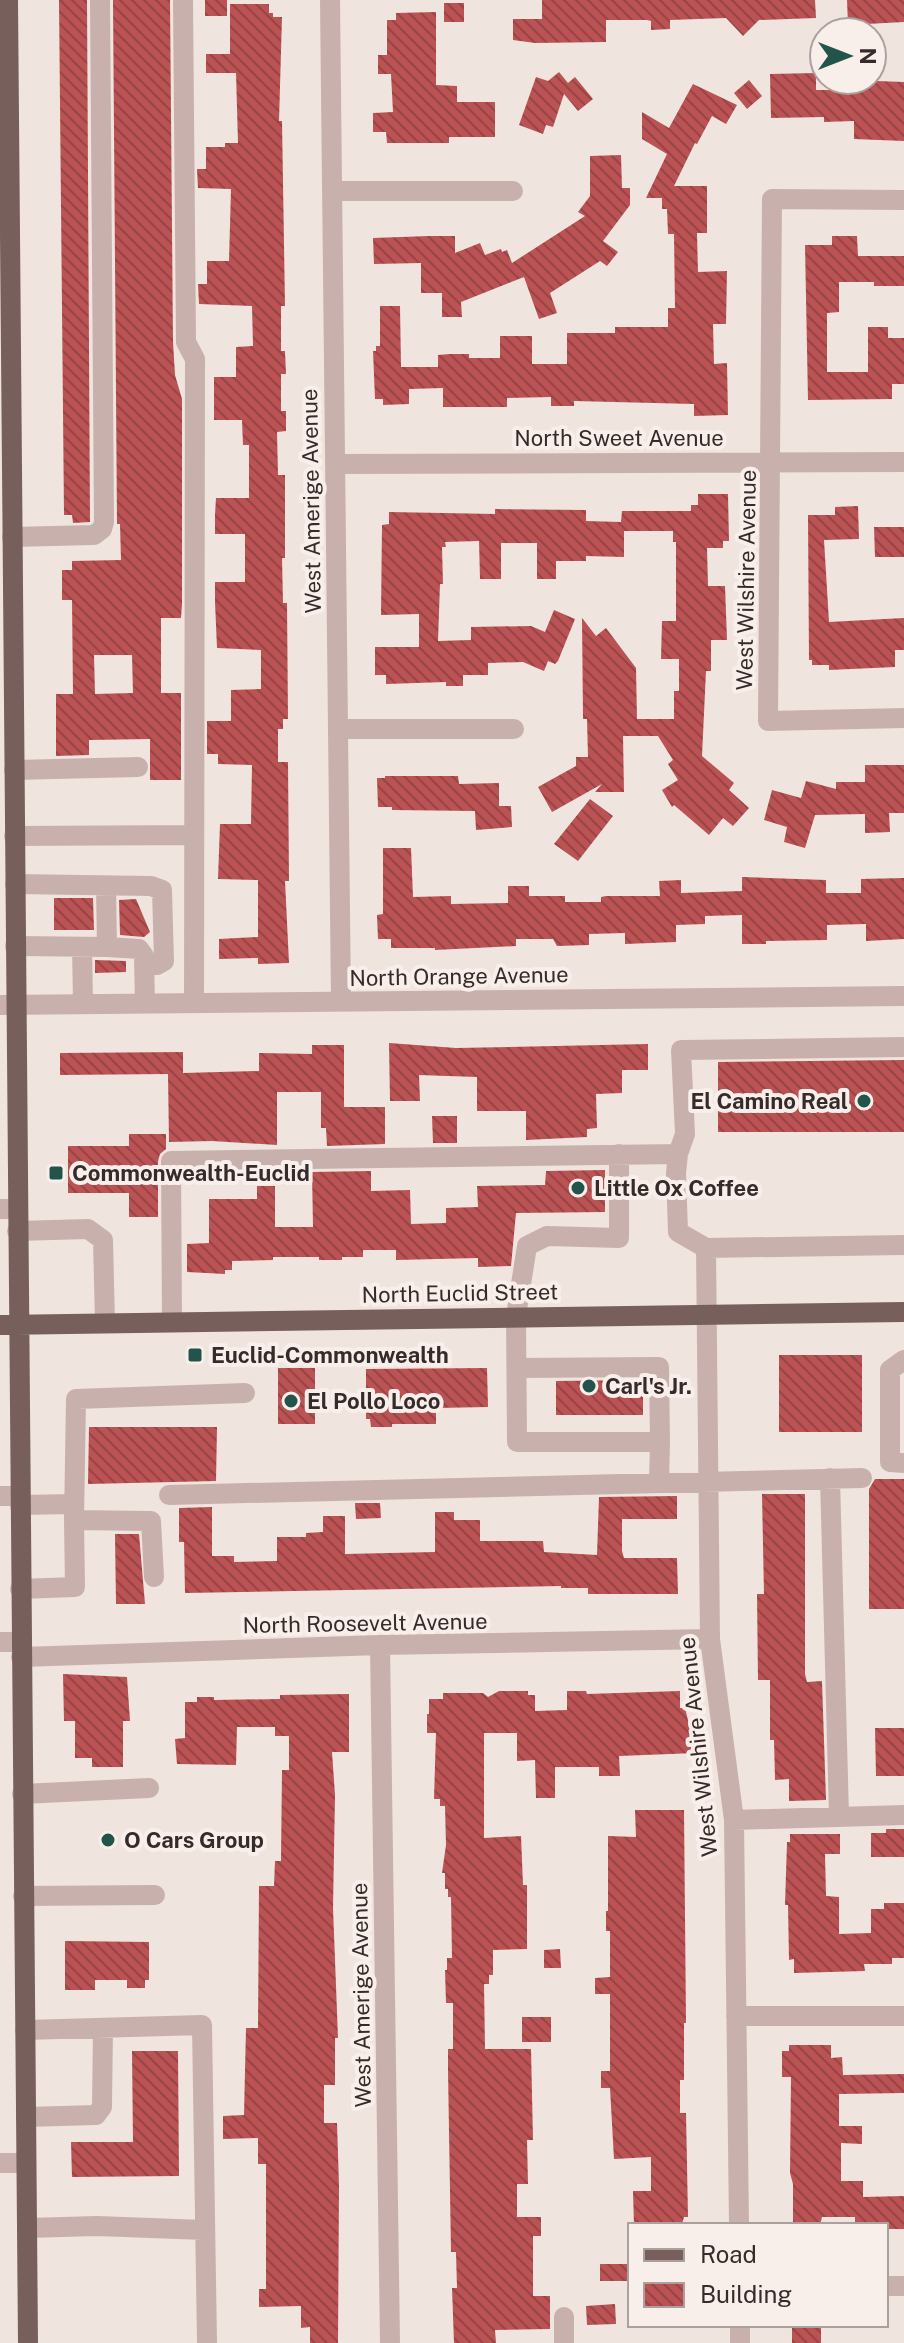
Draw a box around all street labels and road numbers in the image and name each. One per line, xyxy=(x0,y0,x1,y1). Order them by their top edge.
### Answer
street label: West Amerige Avenue xyxy=(296,388,326,614)
street label: North Sweet Avenue xyxy=(514,425,724,451)
street label: West Wilshire Avenue xyxy=(731,469,761,691)
street label: North Orange Avenue xyxy=(349,961,569,991)
street label: North Euclid Street xyxy=(362,1278,558,1308)
street label: North Roosevelt Avenue xyxy=(242,1608,488,1638)
street label: West Wilshire Avenue xyxy=(674,1636,722,1858)
street label: West Amerige Avenue xyxy=(346,1882,376,2108)

